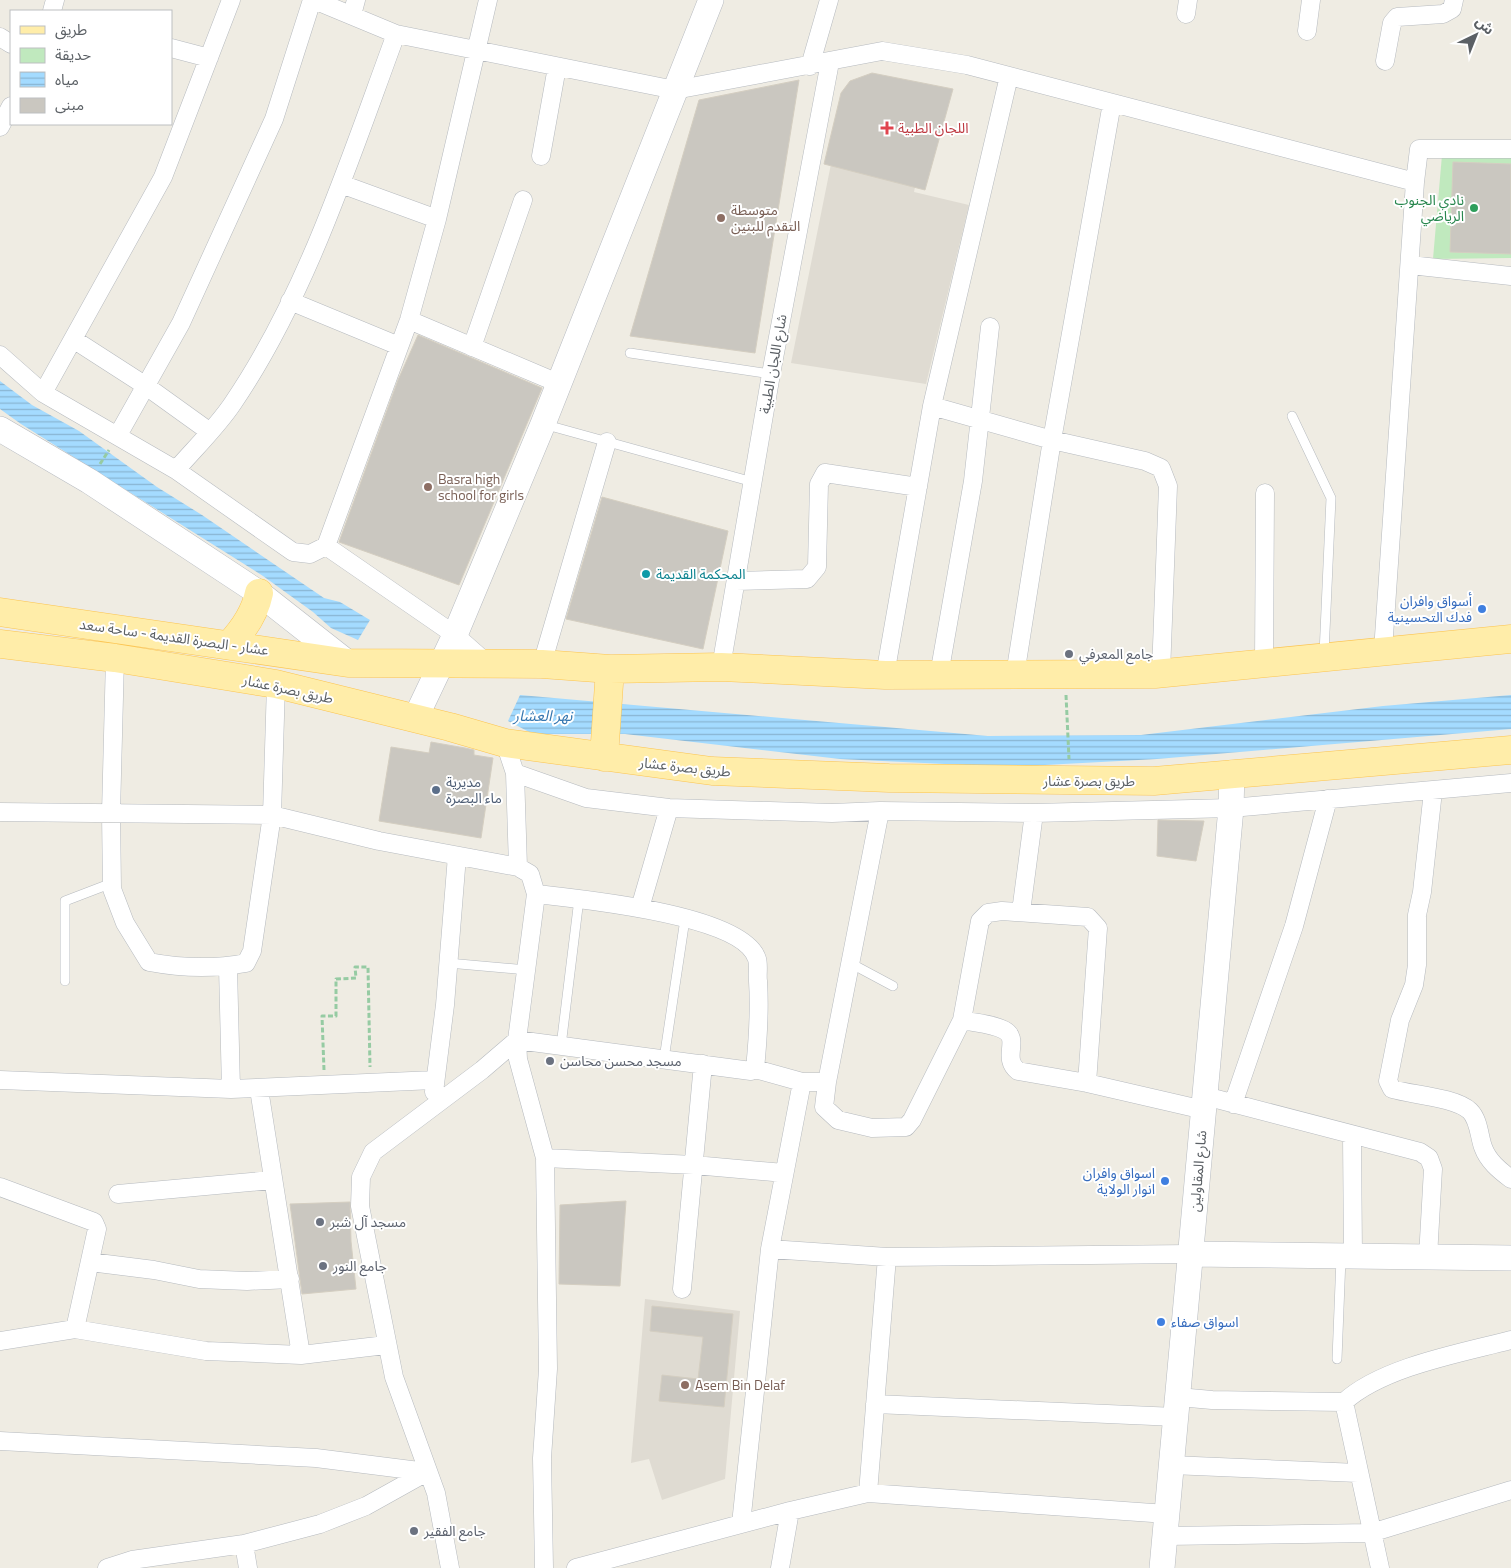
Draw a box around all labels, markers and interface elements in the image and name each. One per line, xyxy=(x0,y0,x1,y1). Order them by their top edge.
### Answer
legend xyxy=(10,10,172,125)
north arrow xyxy=(1451,10,1501,60)
text: ش xyxy=(1471,11,1499,39)
text: طريق xyxy=(55,18,87,41)
text: حديقة xyxy=(55,43,91,66)
text: مياه xyxy=(55,68,79,91)
text: مبنى xyxy=(55,93,84,116)
place label: اللجان الطبية xyxy=(898,117,969,138)
marker: اللجان الطبية xyxy=(880,121,894,135)
place label: نادي الجنوب الرياضي xyxy=(1395,189,1464,227)
place label: متوسطة التقدم للبنين xyxy=(731,199,800,237)
marker: نادي الجنوب الرياضي xyxy=(1468,202,1480,214)
marker: متوسطة التقدم للبنين xyxy=(715,212,727,224)
street label: شارع اللجان الطبية xyxy=(753,312,793,416)
place label: Basra high school for girls xyxy=(438,468,524,505)
marker: Basra high school for girls xyxy=(422,481,434,493)
place label: المحكمة القديمة xyxy=(656,563,746,584)
marker: المحكمة القديمة xyxy=(640,568,652,580)
place label: أسواق وافران فدك التحسينية xyxy=(1388,590,1472,627)
marker: أسواق وافران فدك التحسينية xyxy=(1476,603,1488,615)
street label: عشار - البصرة القديمة - ساحة سعد xyxy=(78,613,270,660)
place label: جامع المعرفي xyxy=(1079,643,1153,665)
marker: جامع المعرفي xyxy=(1063,648,1075,660)
street label: طريق بصرة عشار xyxy=(240,668,335,708)
water label: نهر العشار xyxy=(513,704,574,727)
street label: طريق بصرة عشار xyxy=(637,751,732,782)
street label: طريق بصرة عشار xyxy=(1042,770,1135,791)
place label: مديرية ماء البصرة xyxy=(446,771,502,808)
marker: مديرية ماء البصرة xyxy=(430,784,442,796)
place label: مسجد محسن محاسن xyxy=(560,1050,682,1071)
marker: مسجد محسن محاسن xyxy=(544,1055,556,1067)
street label: شارع المقاولين xyxy=(1183,1129,1213,1213)
place label: اسواق وافران انوار الولاية xyxy=(1083,1162,1155,1199)
marker: اسواق وافران انوار الولاية xyxy=(1159,1175,1171,1187)
place label: مسجد آل شبر xyxy=(329,1211,406,1232)
marker: مسجد آل شبر xyxy=(314,1216,326,1228)
place label: جامع النور xyxy=(332,1255,387,1277)
marker: جامع النور xyxy=(317,1260,329,1272)
place label: اسواق صفاء xyxy=(1171,1311,1239,1332)
marker: اسواق صفاء xyxy=(1155,1316,1167,1328)
place label: Asem Bin Delaf xyxy=(695,1374,785,1395)
marker: Asem Bin Delaf xyxy=(679,1379,691,1391)
place label: جامع الفقير xyxy=(423,1520,486,1542)
marker: جامع الفقير xyxy=(408,1525,420,1537)

